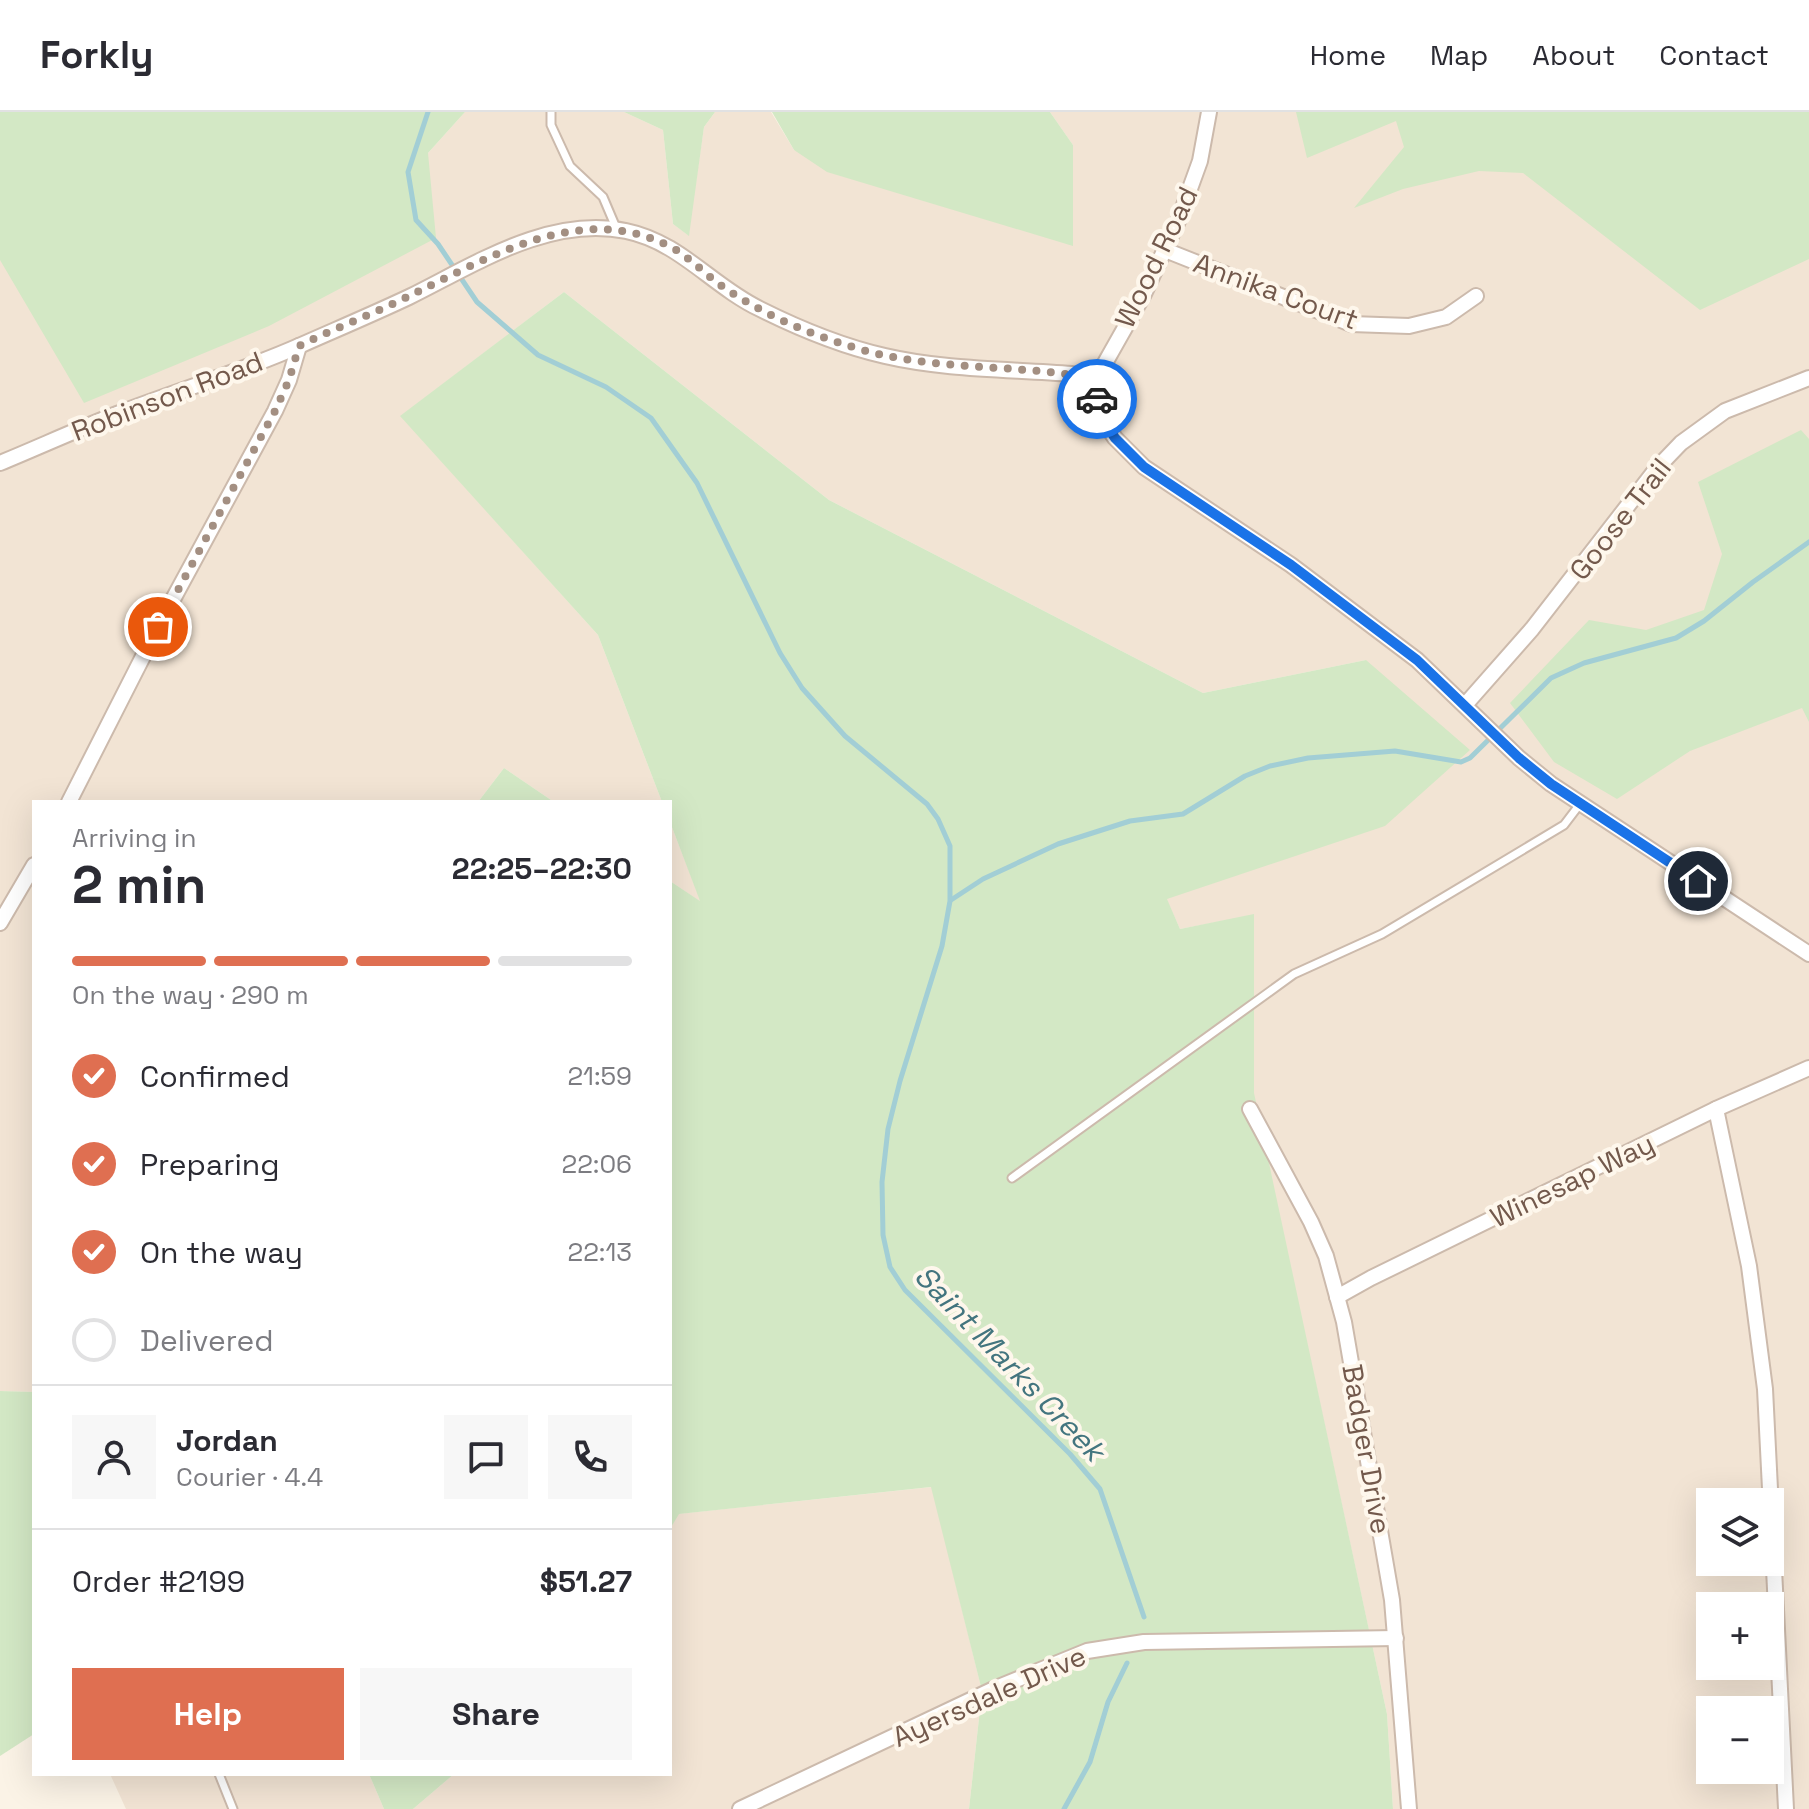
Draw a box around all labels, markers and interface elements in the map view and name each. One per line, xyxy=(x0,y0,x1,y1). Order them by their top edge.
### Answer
text: Forkly xyxy=(40,31,153,79)
text: Home xyxy=(1310,37,1386,73)
text: Map xyxy=(1430,37,1488,73)
text: About xyxy=(1532,37,1615,73)
text: Contact xyxy=(1659,37,1769,73)
street label: Wood Road xyxy=(1106,180,1206,334)
street label: Annika Court xyxy=(1189,245,1363,337)
street label: Robinson Road xyxy=(66,343,268,449)
courier xyxy=(1057,359,1137,439)
icon: car xyxy=(1075,377,1119,421)
street label: Goose Trail xyxy=(1561,451,1679,587)
pin xyxy=(124,593,192,661)
icon: bag xyxy=(136,605,180,649)
text: Arriving in xyxy=(72,821,196,855)
pin xyxy=(1664,847,1732,915)
text: 22:25–22:30 xyxy=(452,849,632,888)
text: 2 min xyxy=(72,852,206,918)
icon: home xyxy=(1676,859,1720,903)
text: On the way · 290 m xyxy=(72,978,309,1012)
icon: check xyxy=(72,1054,116,1098)
text: Confirmed xyxy=(140,1057,290,1096)
text: 21:59 xyxy=(567,1059,632,1093)
street label: Winesap Way xyxy=(1484,1125,1660,1235)
icon: check xyxy=(72,1142,116,1186)
text: Preparing xyxy=(140,1145,279,1184)
text: 22:06 xyxy=(561,1147,632,1181)
icon: check xyxy=(72,1230,116,1274)
text: On the way xyxy=(140,1233,303,1272)
text: 22:13 xyxy=(567,1235,632,1269)
water label: Saint Marks Creek xyxy=(906,1257,1116,1471)
text: Delivered xyxy=(140,1321,274,1360)
street label: Badger Drive xyxy=(1334,1361,1400,1537)
button: person xyxy=(72,1415,156,1499)
button: chat xyxy=(444,1415,528,1499)
button: phone xyxy=(548,1415,632,1499)
text: Jordan xyxy=(176,1421,278,1460)
text: Courier · 4.4 xyxy=(176,1460,323,1494)
map controls xyxy=(1696,1488,1784,1784)
button: layers xyxy=(1696,1488,1784,1576)
text: Order #2199 xyxy=(72,1562,245,1601)
text: $51.27 xyxy=(540,1562,632,1601)
button: + xyxy=(1696,1592,1784,1680)
street label: Ayersdale Drive xyxy=(887,1637,1091,1755)
button: Help xyxy=(72,1668,344,1760)
button: Share xyxy=(360,1668,632,1760)
button: − xyxy=(1696,1696,1784,1784)

